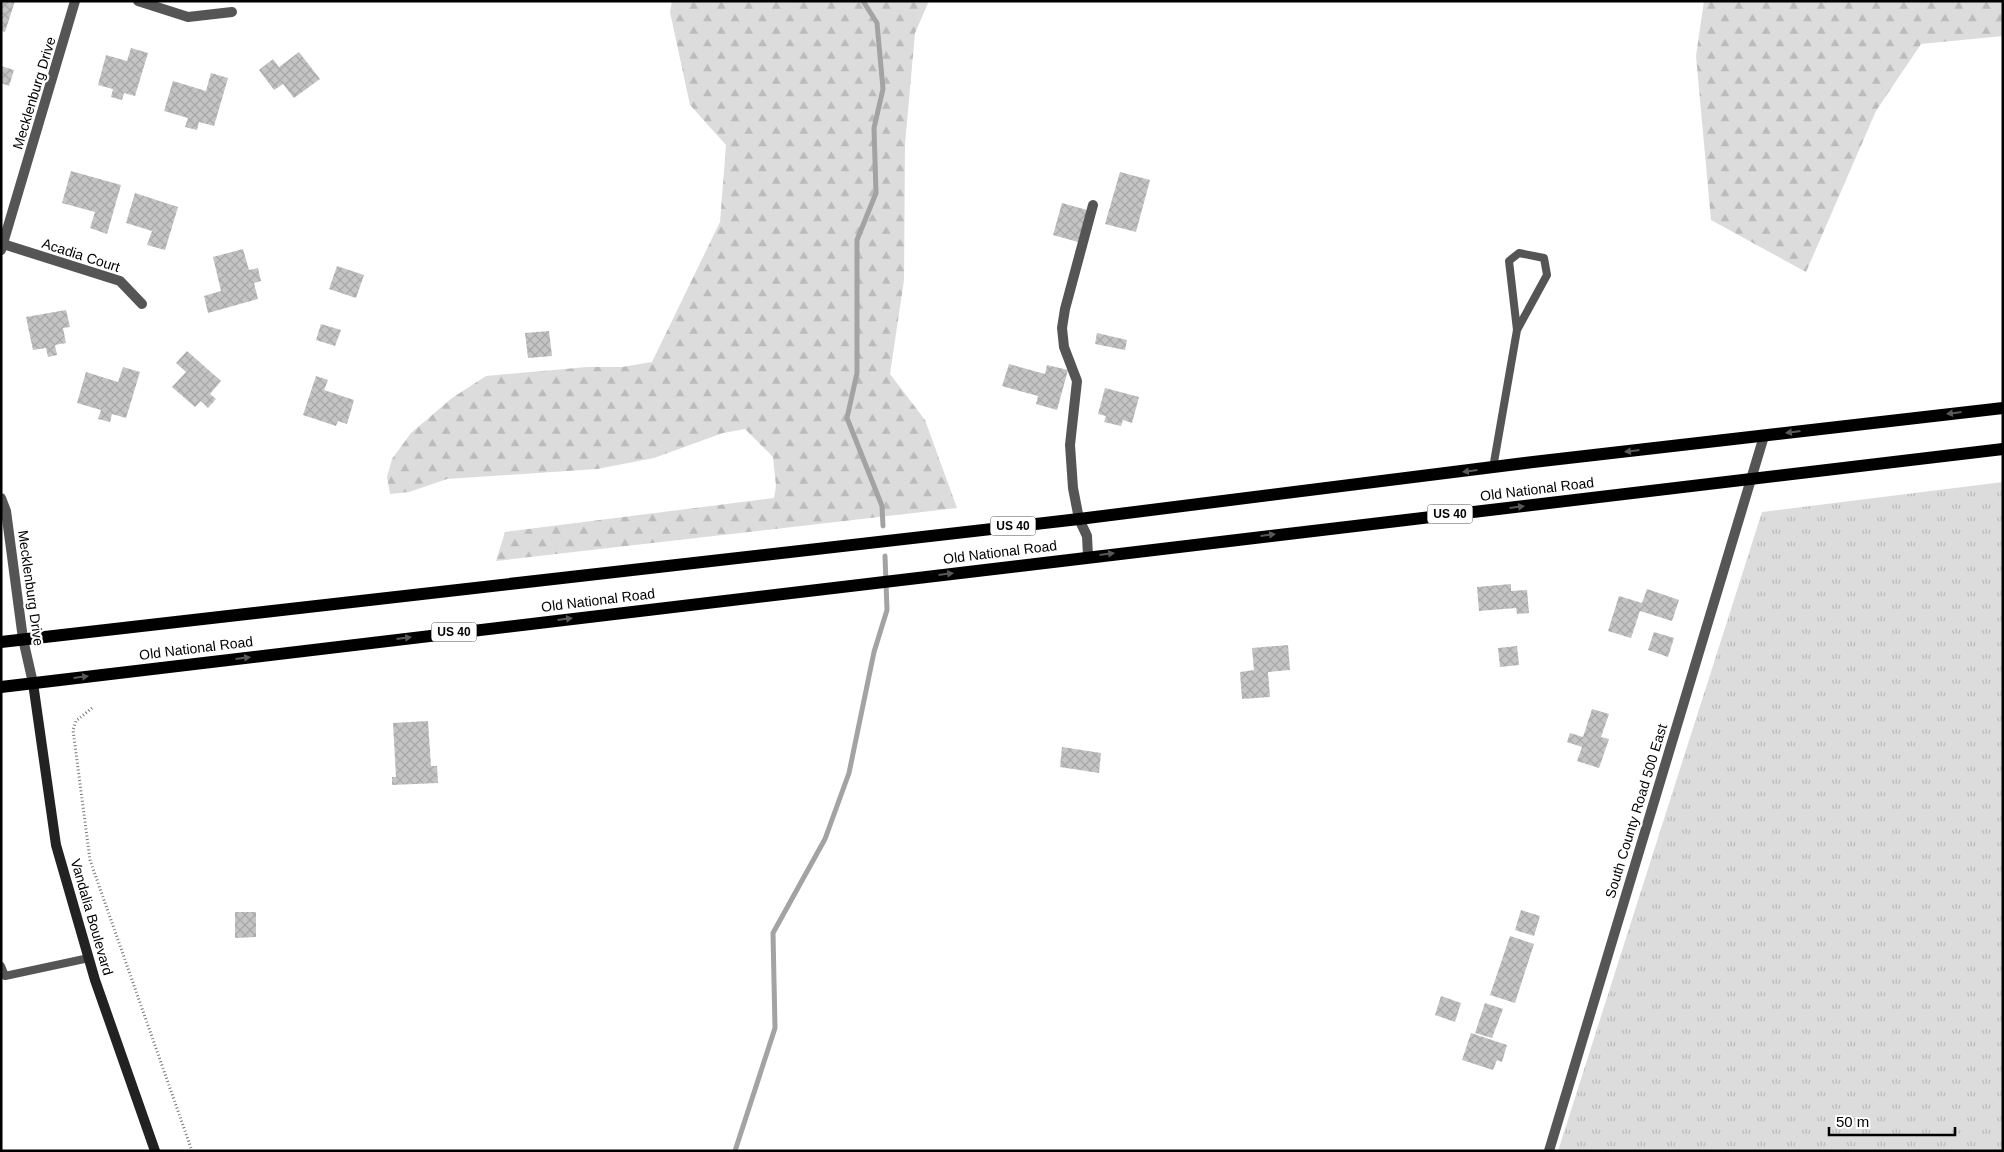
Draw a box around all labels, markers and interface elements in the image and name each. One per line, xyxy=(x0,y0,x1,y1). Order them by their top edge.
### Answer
street label: Mecklenburg Drive xyxy=(9,35,59,151)
street label: Acadia Court xyxy=(40,235,122,275)
one-way arrow xyxy=(1946,409,1962,417)
one-way arrow xyxy=(1785,428,1801,436)
one-way arrow xyxy=(1623,447,1639,455)
one-way arrow xyxy=(1462,467,1478,475)
street label: Old National Road xyxy=(1479,474,1595,504)
one-way arrow xyxy=(1509,503,1525,511)
road number: US 40 xyxy=(1428,504,1472,524)
road number: US 40 xyxy=(990,516,1036,536)
street label: Mecklenburg Drive xyxy=(15,529,47,647)
one-way arrow xyxy=(1261,531,1277,539)
street label: Old National Road xyxy=(942,537,1058,567)
one-way arrow xyxy=(1099,550,1115,558)
one-way arrow xyxy=(938,569,954,577)
street label: Old National Road xyxy=(540,585,656,615)
one-way arrow xyxy=(558,615,574,623)
road number: US 40 xyxy=(432,622,476,642)
street label: Old National Road xyxy=(138,633,254,663)
one-way arrow xyxy=(396,634,412,642)
one-way arrow xyxy=(235,654,251,662)
one-way arrow xyxy=(74,673,90,681)
street label: South County Road 500 East xyxy=(1602,722,1670,900)
street label: Vandalia Boulevard xyxy=(68,857,116,977)
scale bar xyxy=(1829,1104,1955,1136)
text: 50 m xyxy=(1836,1113,1869,1130)

